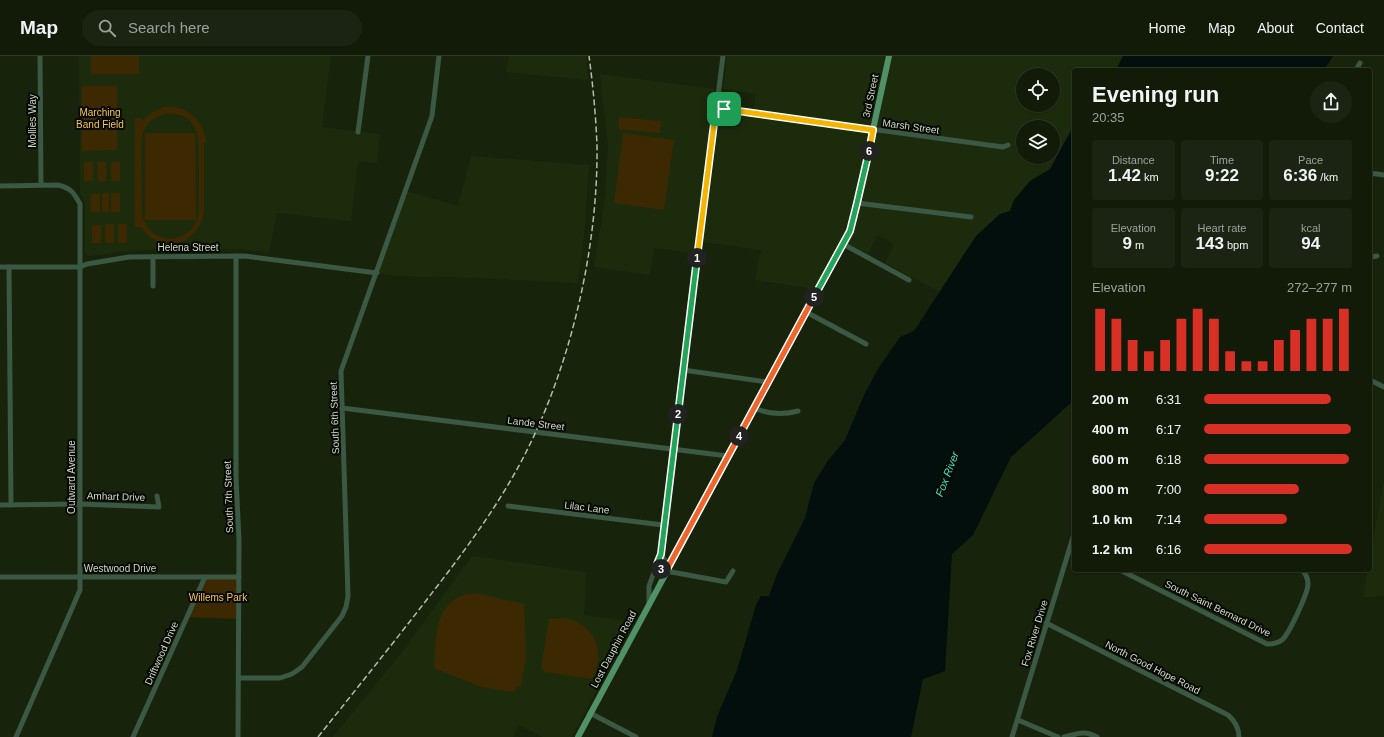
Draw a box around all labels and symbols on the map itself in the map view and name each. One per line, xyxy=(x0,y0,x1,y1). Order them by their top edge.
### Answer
street label: 3rd Street xyxy=(861,73,880,119)
pin xyxy=(707,92,741,126)
street label: Mollies Way xyxy=(27,94,38,148)
park label: Marching Band Field xyxy=(76,107,124,130)
street label: Marsh Street xyxy=(882,117,940,136)
pin: 6 xyxy=(859,141,879,161)
street label: Helena Street xyxy=(157,242,219,253)
pin: 1 xyxy=(687,248,707,268)
pin: 5 xyxy=(804,287,824,307)
street label: South 6th Street xyxy=(328,381,341,454)
pin: 2 xyxy=(668,404,688,424)
street label: Lande Street xyxy=(507,415,565,432)
pin: 4 xyxy=(729,426,749,446)
street label: Outward Avenue xyxy=(66,440,77,514)
water label: Fox River xyxy=(933,449,962,498)
street label: South 7th Street xyxy=(222,460,235,533)
street label: Amhart Drive xyxy=(87,490,146,503)
street label: Lilac Lane xyxy=(564,499,611,516)
pin: 3 xyxy=(651,559,671,579)
street label: Westwood Drive xyxy=(84,563,157,574)
street label: South Saint Bernard Drive xyxy=(1163,578,1273,639)
park label: Willems Park xyxy=(189,592,248,603)
street label: Fox River Drive xyxy=(1019,598,1050,668)
street label: Lost Dauphin Road xyxy=(588,609,638,690)
street label: Driftwood Drive xyxy=(143,619,181,687)
street label: North Good Hope Road xyxy=(1103,639,1202,696)

